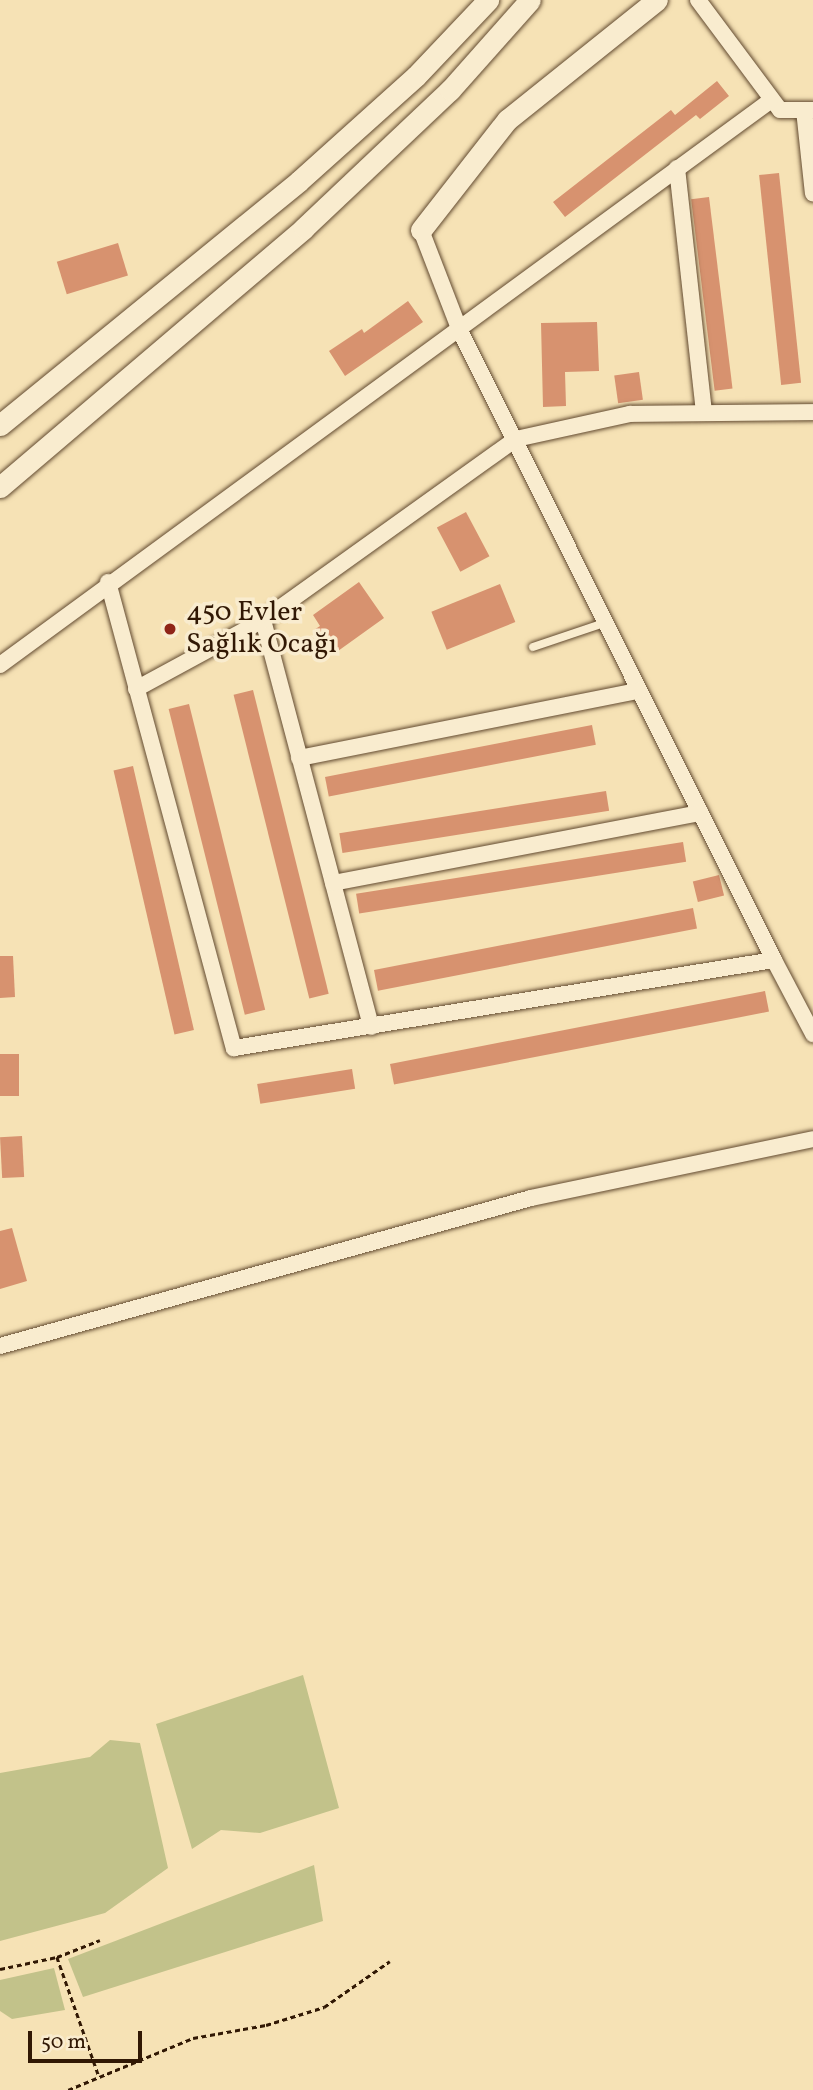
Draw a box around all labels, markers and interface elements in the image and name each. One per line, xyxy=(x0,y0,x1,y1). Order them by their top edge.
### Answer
place label: 450 Evler Sağlık Ocağı xyxy=(186,596,337,662)
marker: 450 Evler Sağlık Ocağı xyxy=(160,619,180,639)
scale bar xyxy=(32,2016,145,2060)
text: 50 m xyxy=(41,2028,86,2057)

